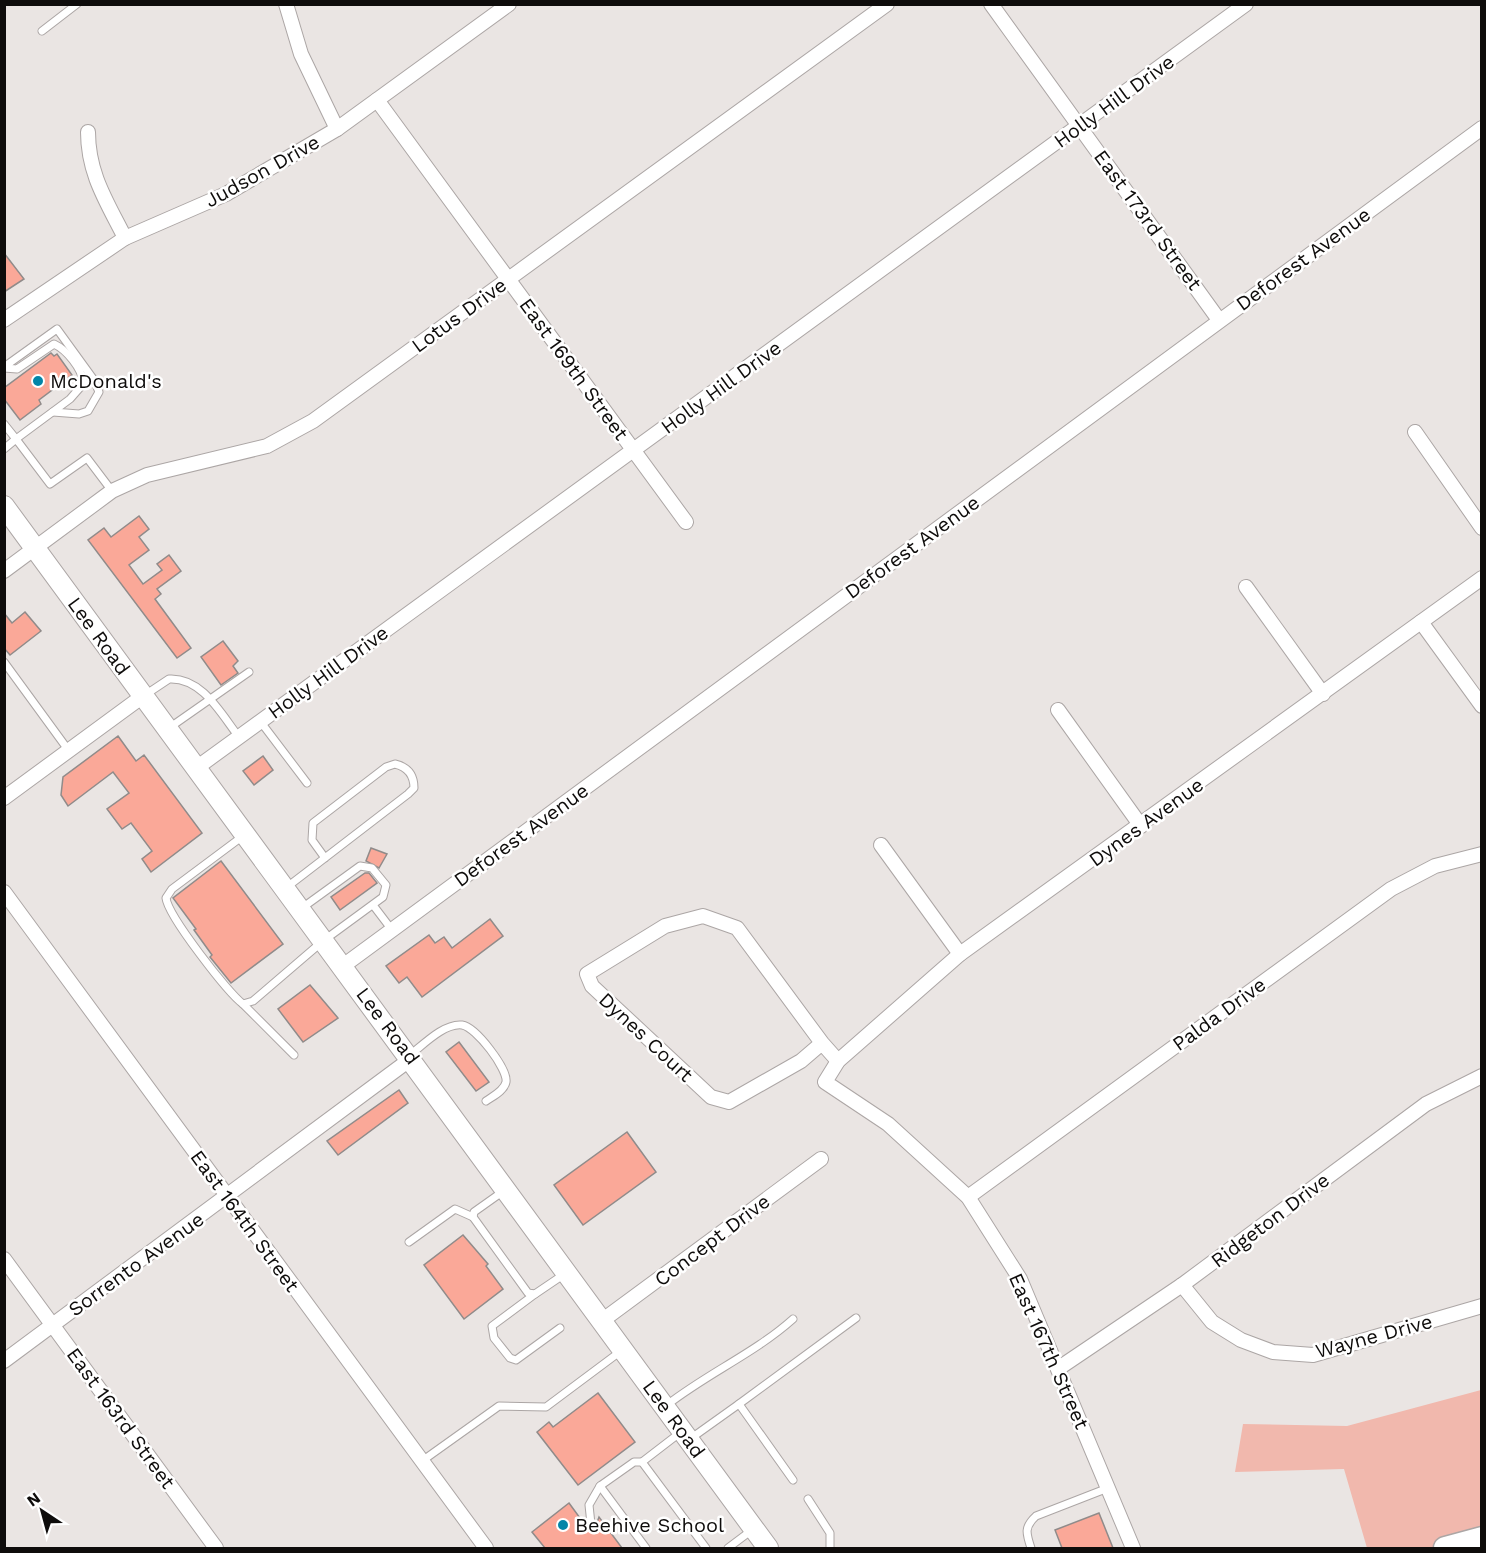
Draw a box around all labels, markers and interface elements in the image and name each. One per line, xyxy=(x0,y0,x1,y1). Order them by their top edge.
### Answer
street label: Holly Hill Drive xyxy=(1049,49,1179,153)
street label: Judson Drive xyxy=(200,130,324,212)
street label: East 173rd Street xyxy=(1089,145,1207,295)
street label: Deforest Avenue xyxy=(1231,202,1375,316)
street label: Lotus Drive xyxy=(407,273,511,357)
street label: East 169th Street xyxy=(514,293,634,445)
street label: Holly Hill Drive xyxy=(656,335,786,439)
place label: McDonald's xyxy=(50,369,162,393)
marker: McDonald's xyxy=(31,374,45,388)
street label: Deforest Avenue xyxy=(840,490,984,604)
street label: Lee Road xyxy=(63,592,135,680)
street label: Holly Hill Drive xyxy=(263,620,393,724)
street label: Dynes Avenue xyxy=(1084,772,1208,872)
street label: Deforest Avenue xyxy=(449,778,593,892)
street label: Palda Drive xyxy=(1168,972,1270,1056)
street label: Lee Road xyxy=(351,983,425,1069)
street label: Dynes Court xyxy=(594,987,698,1087)
street label: East 164th Street xyxy=(186,1145,305,1297)
street label: Ridgeton Drive xyxy=(1206,1168,1334,1272)
street label: Concept Drive xyxy=(650,1189,774,1291)
street label: Sorrento Avenue xyxy=(64,1207,208,1321)
street label: East 167th Street xyxy=(1004,1269,1094,1433)
street label: Wayne Drive xyxy=(1313,1309,1435,1363)
street label: East 163rd Street xyxy=(62,1343,181,1494)
street label: Lee Road xyxy=(638,1375,710,1463)
north arrow xyxy=(12,1481,72,1541)
text: N xyxy=(23,1488,44,1510)
place label: Beehive School xyxy=(575,1513,724,1537)
marker: Beehive School xyxy=(556,1518,570,1532)

